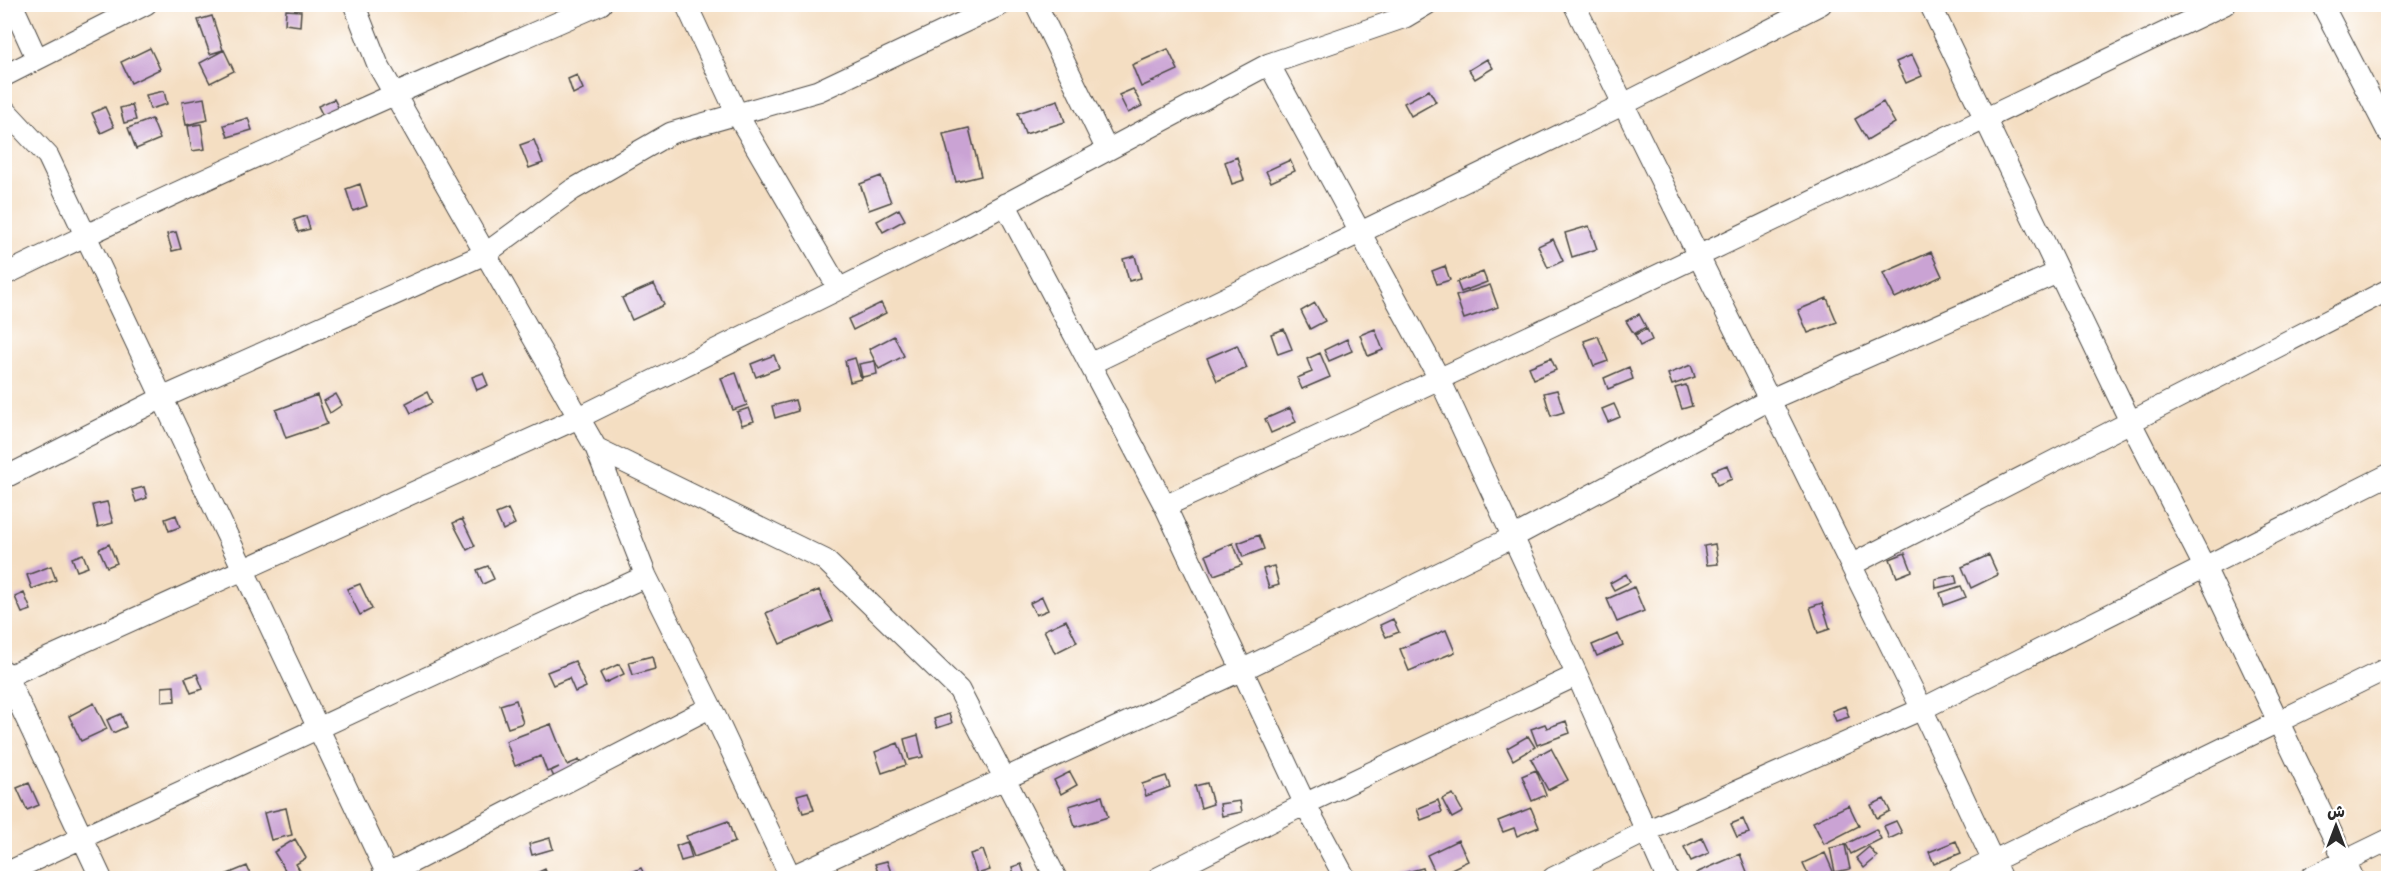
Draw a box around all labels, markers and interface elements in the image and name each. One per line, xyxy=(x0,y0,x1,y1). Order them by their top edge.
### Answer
north arrow xyxy=(2306,796,2366,856)
text: ش xyxy=(2327,801,2345,823)

